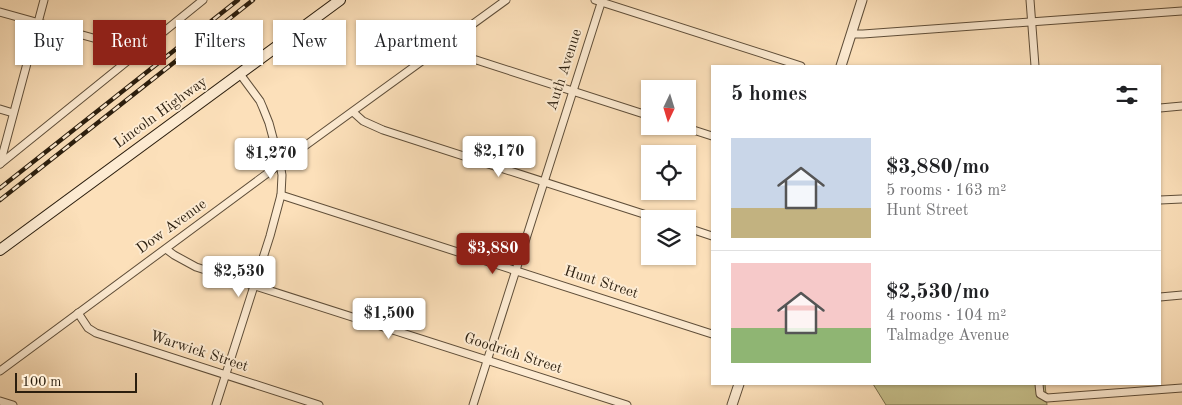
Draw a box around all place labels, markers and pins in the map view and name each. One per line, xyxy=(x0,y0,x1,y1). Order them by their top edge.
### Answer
pin: $2,170 xyxy=(458,136,540,178)
pin: $1,270 xyxy=(230,138,312,180)
pin: $3,880 xyxy=(452,232,534,275)
pin: $2,530 xyxy=(198,256,280,298)
pin: $1,500 xyxy=(348,298,430,340)

